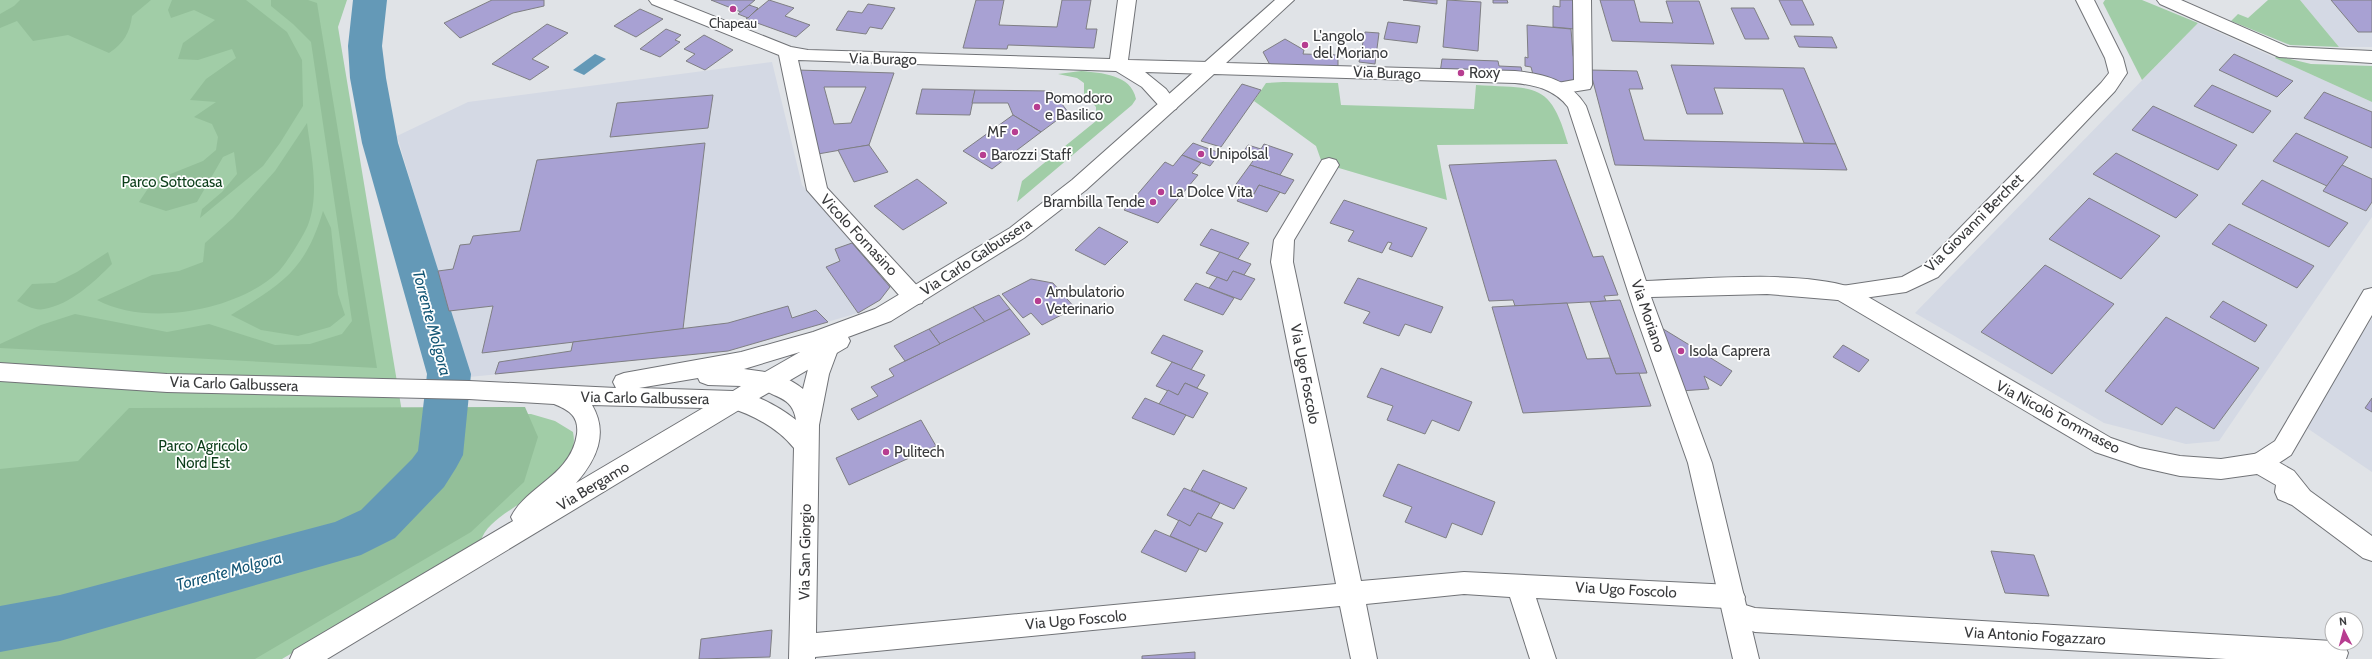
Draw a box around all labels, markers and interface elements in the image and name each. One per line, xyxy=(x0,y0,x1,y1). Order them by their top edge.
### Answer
marker: Chapeau xyxy=(728,4,738,14)
place label: Chapeau xyxy=(709,15,757,31)
place label: L'angolo del Moriano xyxy=(1313,27,1388,62)
marker: L'angolo del Moriano xyxy=(1300,40,1310,50)
street label: Via Burago xyxy=(849,49,917,69)
street label: Via Burago xyxy=(1353,63,1421,83)
place label: Roxy xyxy=(1469,64,1501,82)
marker: Roxy xyxy=(1456,68,1466,78)
place label: Pomodoro e Basilico xyxy=(1045,89,1112,124)
marker: Pomodoro e Basilico xyxy=(1032,102,1042,112)
place label: MF xyxy=(987,123,1007,141)
marker: MF xyxy=(1010,127,1020,137)
place label: Unipolsal xyxy=(1209,145,1269,163)
place label: Barozzi Staff xyxy=(991,146,1071,164)
marker: Unipolsal xyxy=(1196,149,1206,159)
marker: Barozzi Staff xyxy=(978,150,988,160)
street label: Via Giovanni Berchet xyxy=(1921,170,2027,276)
park label: Parco Sottocasa xyxy=(121,173,223,191)
place label: La Dolce Vita xyxy=(1169,183,1253,201)
marker: La Dolce Vita xyxy=(1156,187,1166,197)
street label: Vicolo Fornasino xyxy=(817,191,901,279)
place label: Brambilla Tende xyxy=(1043,193,1145,211)
marker: Brambilla Tende xyxy=(1148,197,1158,207)
street label: Via Carlo Galbussera xyxy=(917,214,1036,300)
water label: Torrente Molgora xyxy=(409,268,455,378)
street label: Via Moriano xyxy=(1627,277,1669,355)
place label: Ambulatorio Veterinario xyxy=(1046,283,1125,318)
marker: Ambulatorio Veterinario xyxy=(1033,296,1043,306)
street label: Via Ugo Foscolo xyxy=(1286,322,1324,426)
place label: Isola Caprera xyxy=(1689,342,1771,360)
marker: Isola Caprera xyxy=(1676,346,1686,356)
street label: Via Carlo Galbussera xyxy=(169,373,299,395)
street label: Via Nicolò Tommaseo xyxy=(1993,377,2123,457)
street label: Via Carlo Galbussera xyxy=(580,388,710,408)
park label: Parco Agricolo Nord Est xyxy=(158,437,248,472)
place label: Pulitech xyxy=(894,443,945,461)
marker: Pulitech xyxy=(881,447,891,457)
street label: Via Bergamo xyxy=(554,457,632,515)
street label: Via San Giorgio xyxy=(795,504,815,600)
water label: Torrente Molgora xyxy=(174,548,284,594)
street label: Via Ugo Foscolo xyxy=(1575,578,1677,602)
street label: Via Ugo Foscolo xyxy=(1025,607,1127,633)
north arrow xyxy=(2324,611,2364,651)
text: N xyxy=(2338,614,2348,628)
street label: Via Antonio Fogazzaro xyxy=(1964,623,2106,649)

